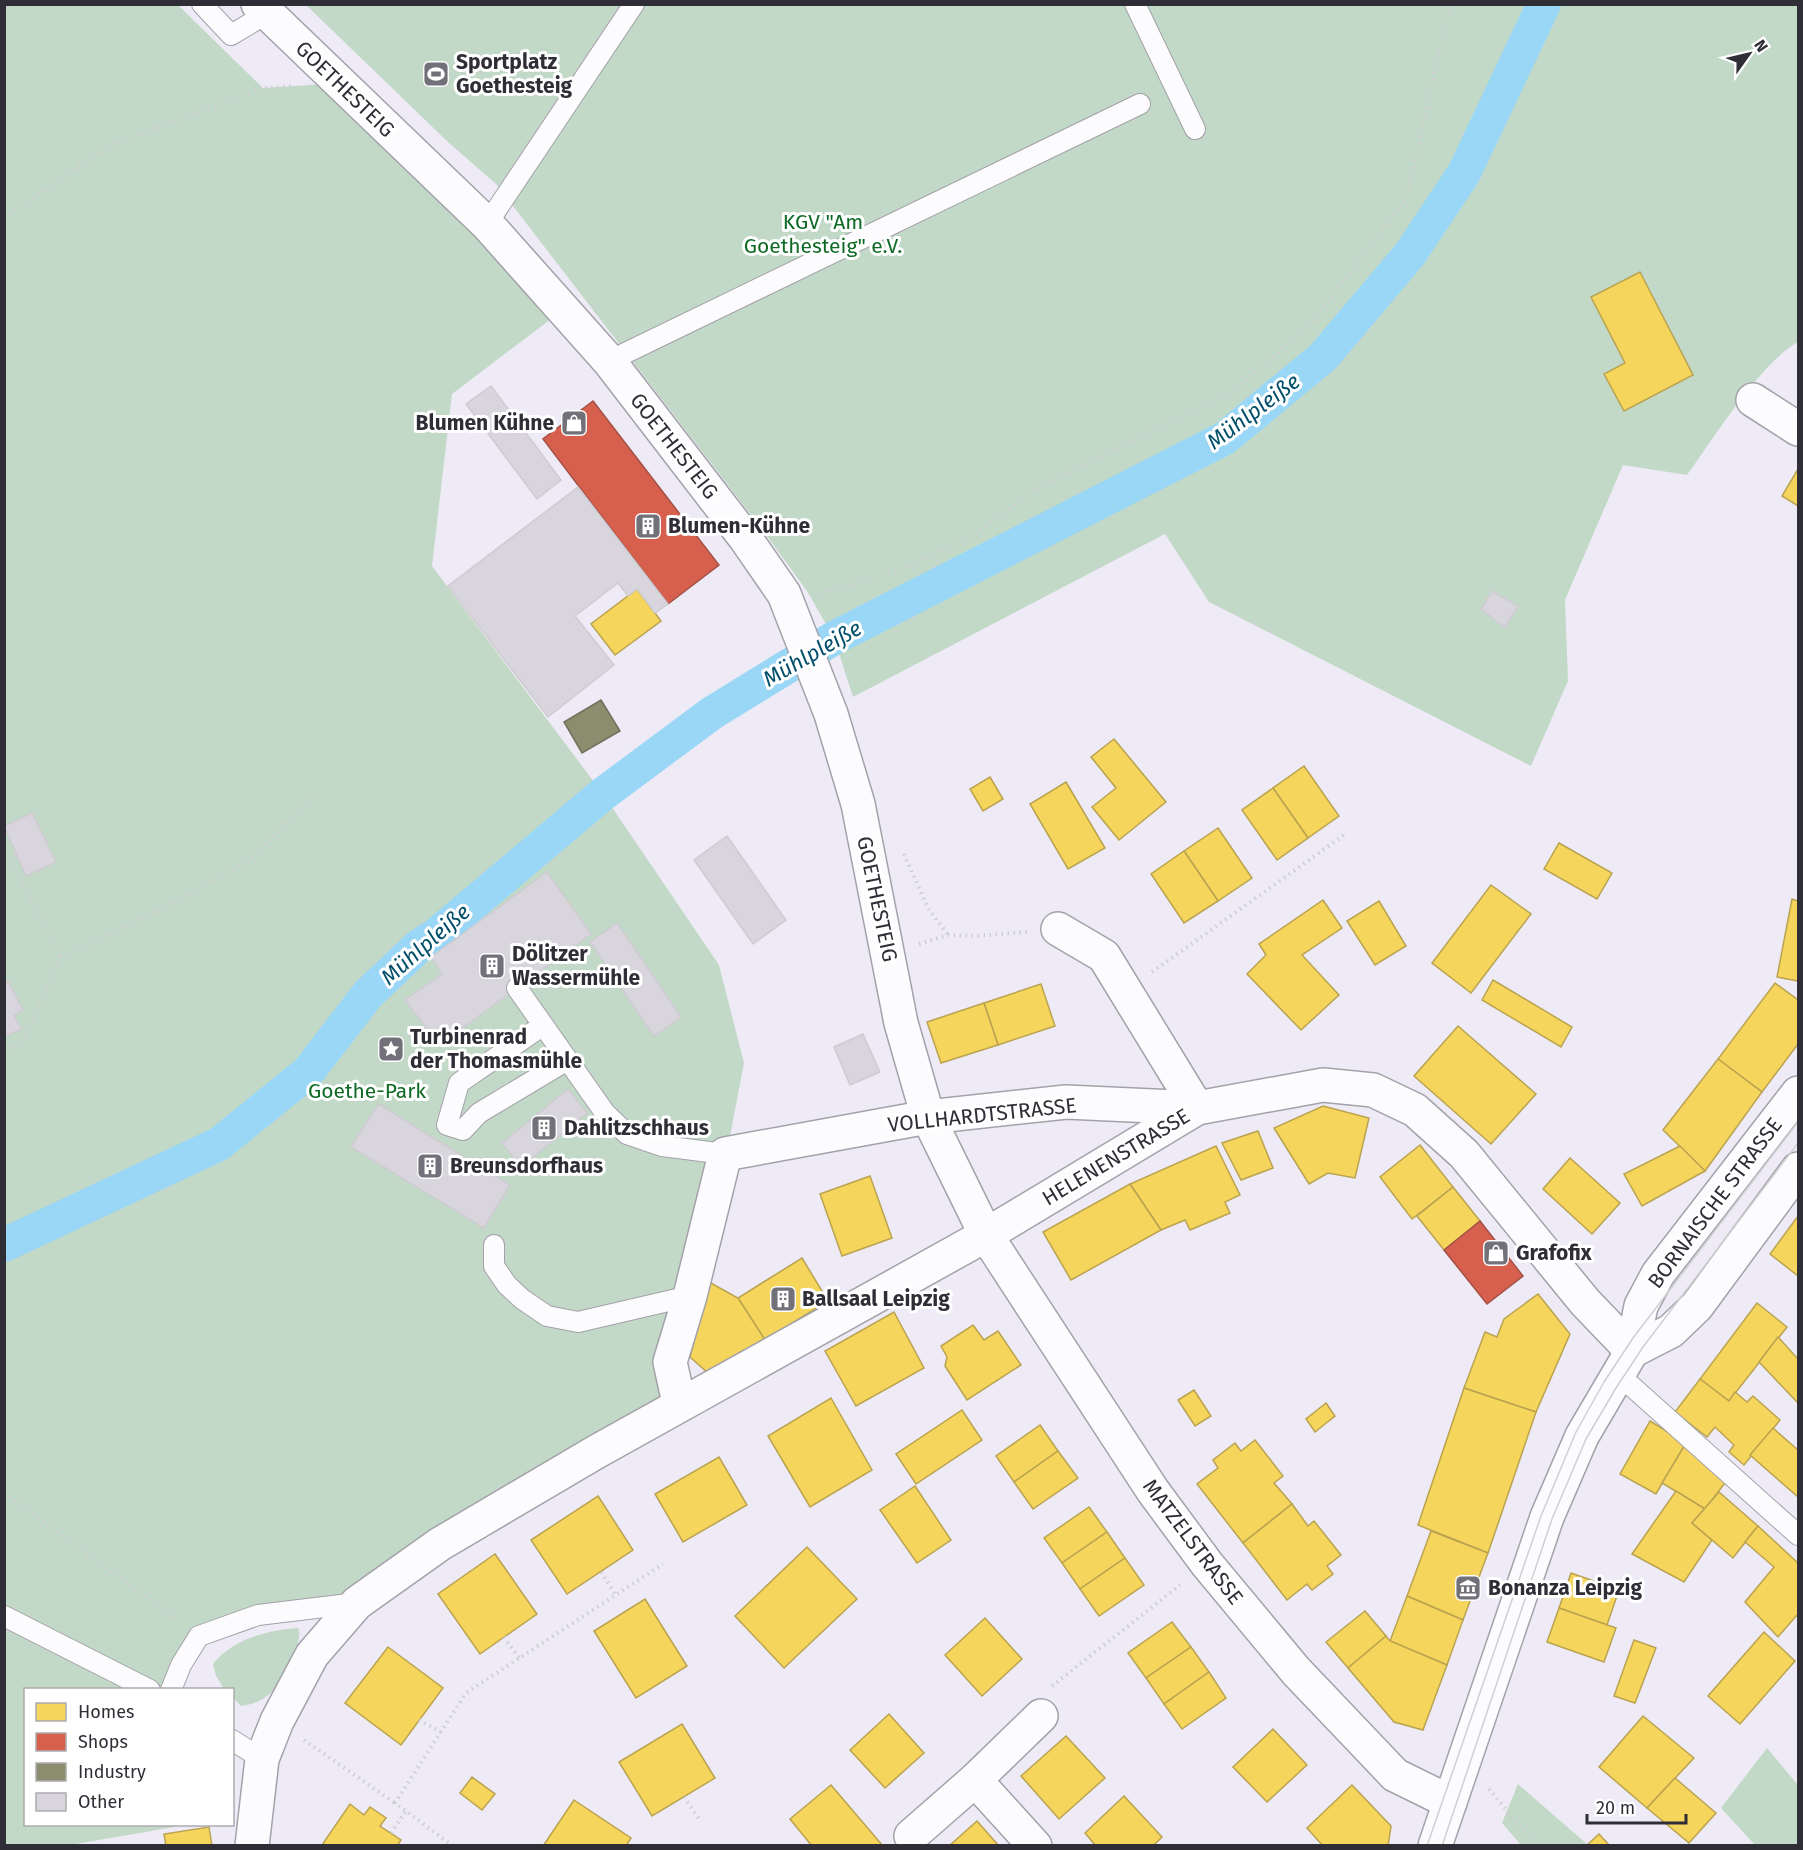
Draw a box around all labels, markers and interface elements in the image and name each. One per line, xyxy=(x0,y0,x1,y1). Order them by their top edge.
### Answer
north arrow xyxy=(1719,24,1779,84)
street label: GOETHESTEIG xyxy=(290,35,400,143)
text: N xyxy=(1750,36,1772,56)
place label: Sportplatz Goethesteig xyxy=(456,49,573,99)
sports icon: Sportplatz Goethesteig xyxy=(421,59,451,89)
park label: KGV "Am Goethesteig" e.V. xyxy=(744,209,902,259)
water label: Mühlpleiße xyxy=(1201,368,1305,455)
street label: GOETHESTEIG xyxy=(624,388,724,504)
shop icon: Blumen Kühne xyxy=(559,408,589,438)
place label: Blumen Kühne xyxy=(416,410,554,436)
building icon: Blumen-Kühne xyxy=(633,511,663,541)
place label: Blumen-Kühne xyxy=(668,513,810,539)
water label: Mühlpleiße xyxy=(758,614,866,693)
street label: GOETHESTEIG xyxy=(851,834,903,964)
water label: Mühlpleiße xyxy=(375,898,476,991)
place label: Dölitzer Wassermühle xyxy=(512,941,641,991)
building icon: Dölitzer Wassermühle xyxy=(477,951,507,981)
place label: Turbinenrad der Thomasmühle xyxy=(410,1024,583,1074)
place icon: Turbinenrad der Thomasmühle xyxy=(376,1034,406,1064)
park label: Goethe-Park xyxy=(308,1078,426,1104)
street label: VOLLHARDTSTRASSE xyxy=(886,1092,1078,1138)
street label: HELENENSTRASSE xyxy=(1037,1103,1195,1211)
street label: BORNAISCHE STRASSE xyxy=(1642,1112,1788,1294)
building icon: Dahlitzschhaus xyxy=(529,1113,559,1143)
place label: Dahlitzschhaus xyxy=(564,1115,709,1141)
building icon: Breunsdorfhaus xyxy=(415,1151,445,1181)
place label: Breunsdorfhaus xyxy=(450,1153,603,1179)
shop icon: Grafofix xyxy=(1481,1238,1511,1268)
place label: Grafofix xyxy=(1516,1240,1592,1266)
building icon: Ballsaal Leipzig xyxy=(768,1284,798,1314)
place label: Ballsaal Leipzig xyxy=(802,1286,950,1312)
street label: MATZELSTRASSE xyxy=(1137,1474,1249,1610)
museum icon: Bonanza Leipzig xyxy=(1453,1573,1483,1603)
place label: Bonanza Leipzig xyxy=(1488,1575,1642,1601)
legend xyxy=(24,1688,234,1826)
text: Homes xyxy=(78,1701,134,1723)
text: Shops xyxy=(78,1731,128,1753)
text: Industry xyxy=(78,1761,146,1783)
scale bar xyxy=(1587,1787,1686,1825)
text: Other xyxy=(78,1791,124,1813)
text: 20 m xyxy=(1596,1797,1635,1819)

